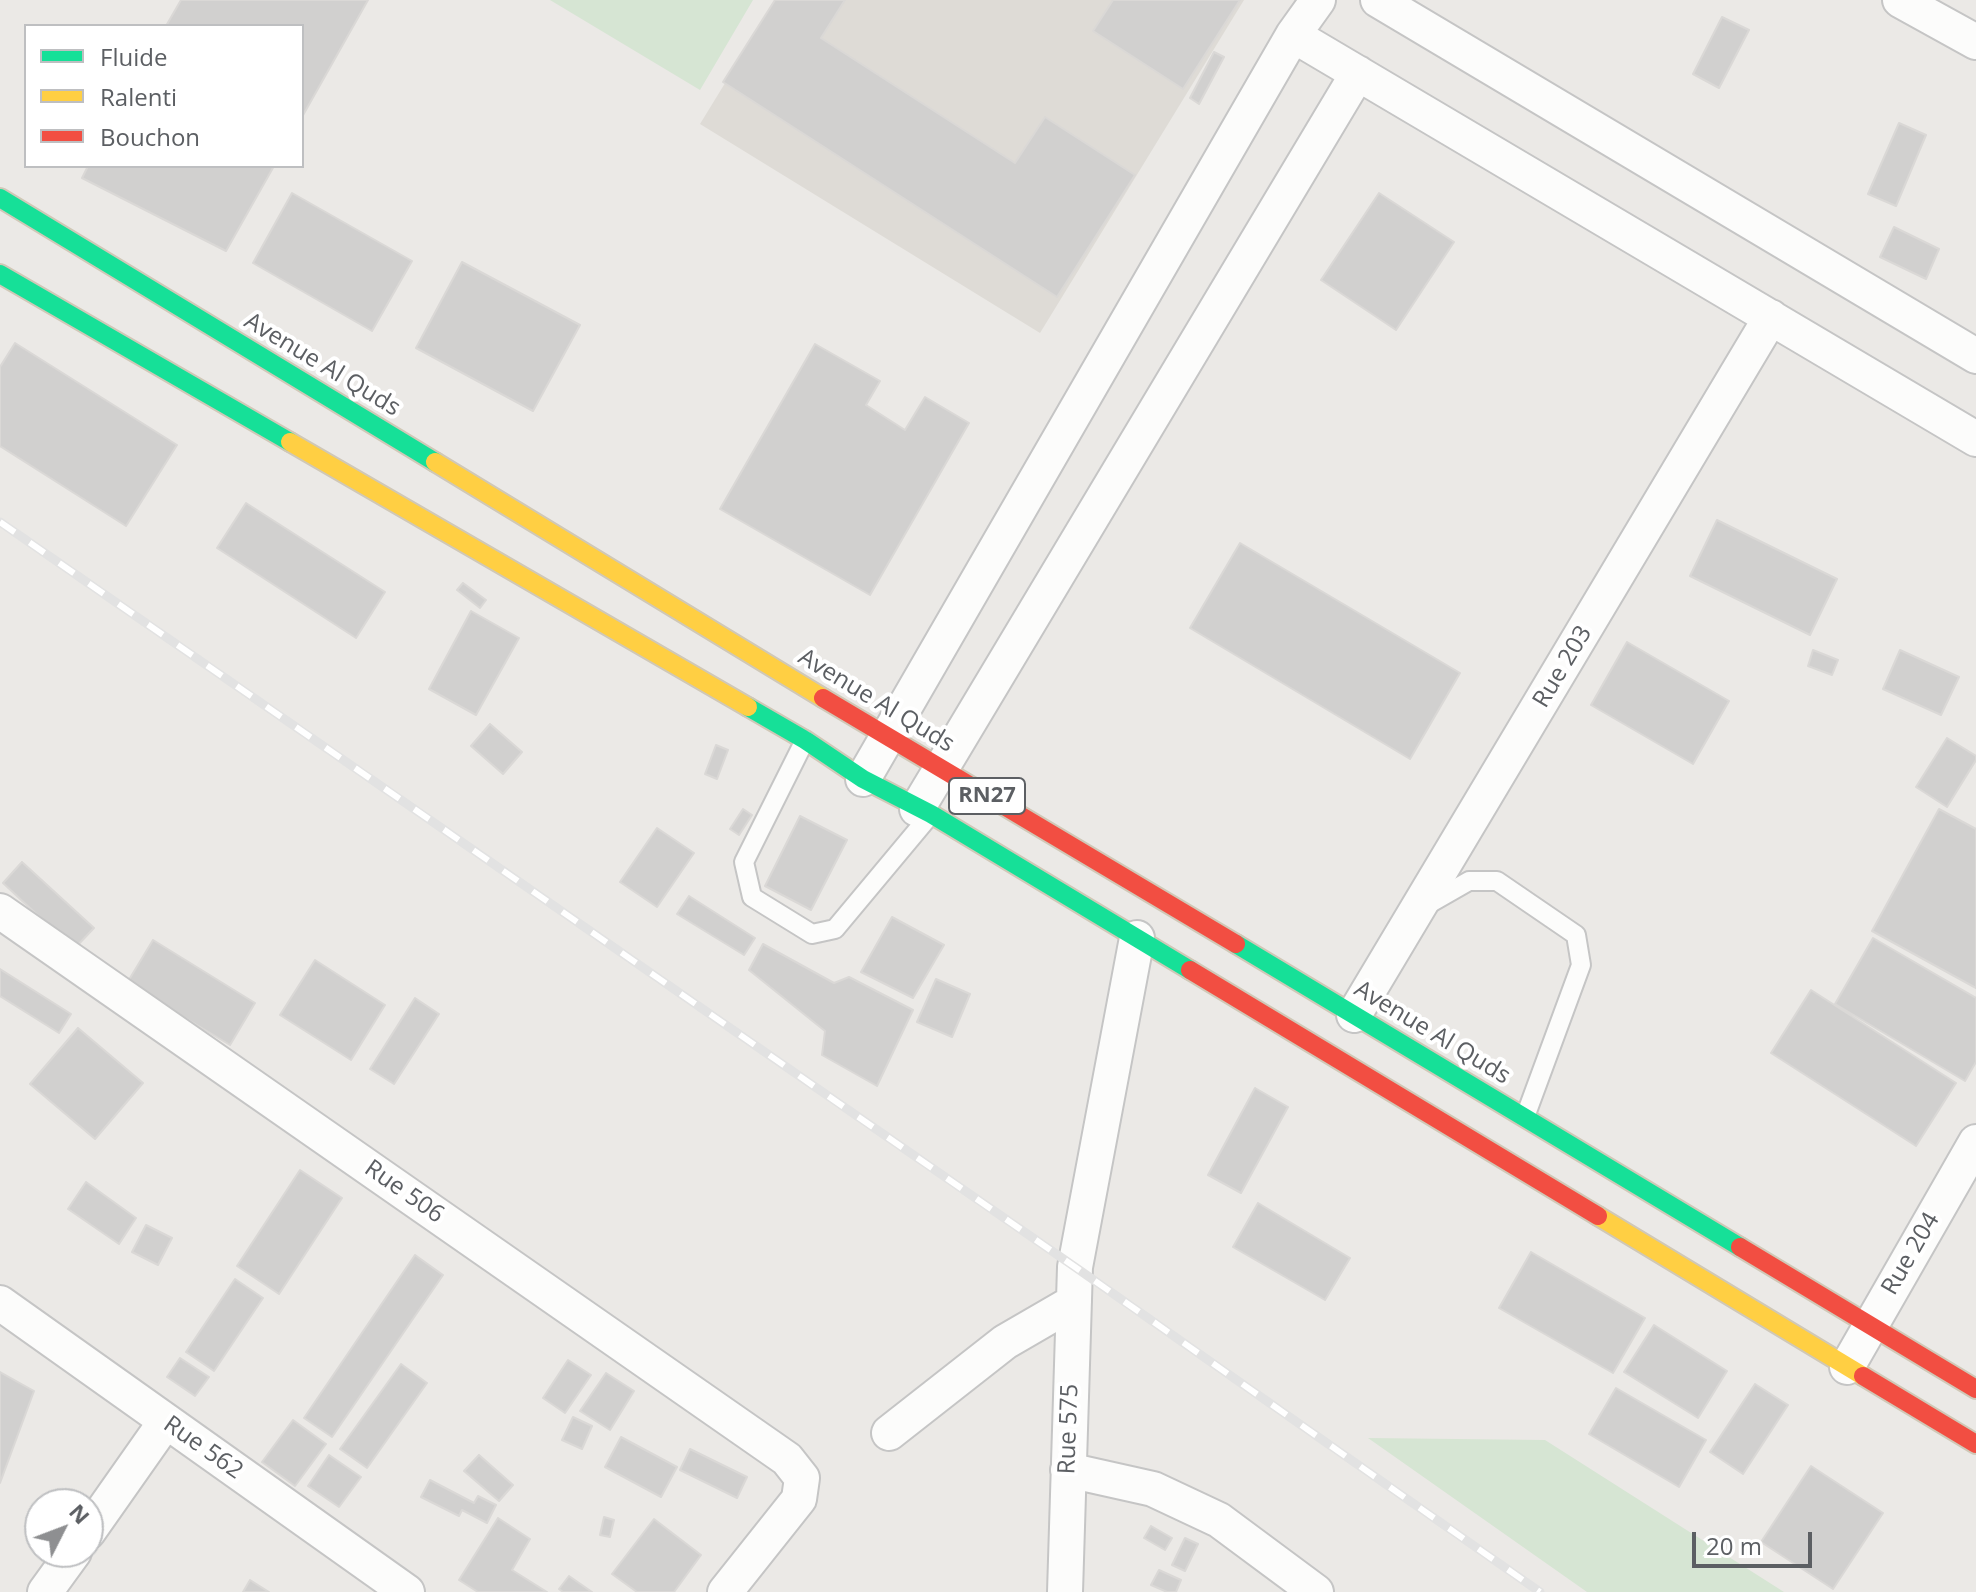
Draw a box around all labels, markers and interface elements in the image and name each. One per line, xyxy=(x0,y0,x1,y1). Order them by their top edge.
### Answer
legend xyxy=(24,24,304,168)
text: Fluide xyxy=(100,40,167,73)
text: Ralenti xyxy=(100,80,177,113)
text: Bouchon xyxy=(100,120,200,153)
street label: Avenue Al Quds xyxy=(239,307,405,423)
street label: Rue 203 xyxy=(1527,621,1599,713)
street label: Avenue Al Quds xyxy=(793,643,959,759)
road number: RN27 xyxy=(949,778,1025,814)
street label: Avenue Al Quds xyxy=(1349,975,1515,1091)
street label: Rue 506 xyxy=(359,1154,449,1230)
street label: Rue 204 xyxy=(1876,1208,1946,1300)
street label: Rue 575 xyxy=(1053,1383,1085,1475)
street label: Rue 562 xyxy=(158,1410,248,1486)
north arrow xyxy=(24,1488,104,1568)
text: N xyxy=(63,1497,97,1530)
scale bar xyxy=(1696,1516,1816,1566)
text: 20 m xyxy=(1706,1529,1762,1562)

